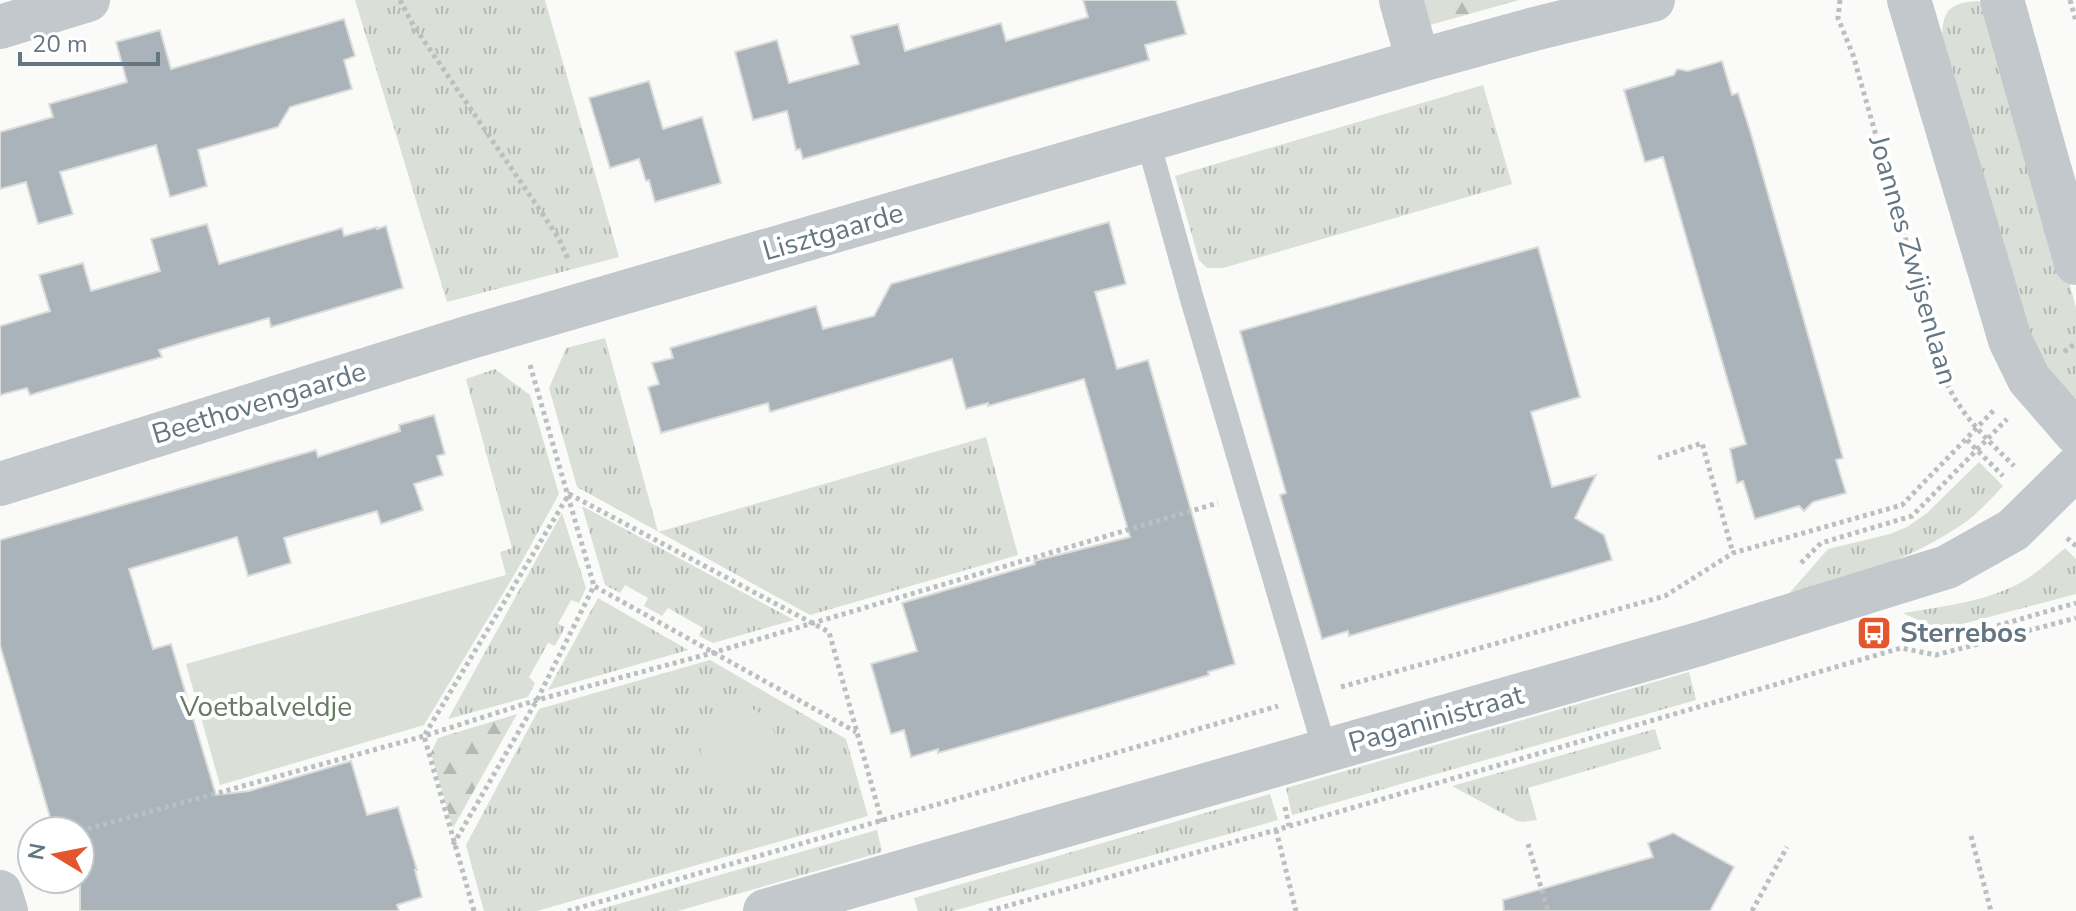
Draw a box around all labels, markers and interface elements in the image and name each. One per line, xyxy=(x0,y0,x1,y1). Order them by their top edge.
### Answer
scale bar xyxy=(20,16,158,66)
text: 20 m xyxy=(32,28,88,60)
street label: Joannes Zwijsenlaan xyxy=(1859,130,1967,389)
street label: Lisztgaarde xyxy=(758,194,908,270)
street label: Beethovengaarde xyxy=(147,352,371,454)
bus stop icon: Sterrebos xyxy=(1855,614,1893,652)
place label: Sterrebos xyxy=(1900,614,2027,652)
street label: Paganinistraat xyxy=(1344,676,1528,762)
park label: Voetbalveldje xyxy=(179,688,352,726)
north arrow xyxy=(16,815,96,895)
text: N xyxy=(21,841,53,862)

